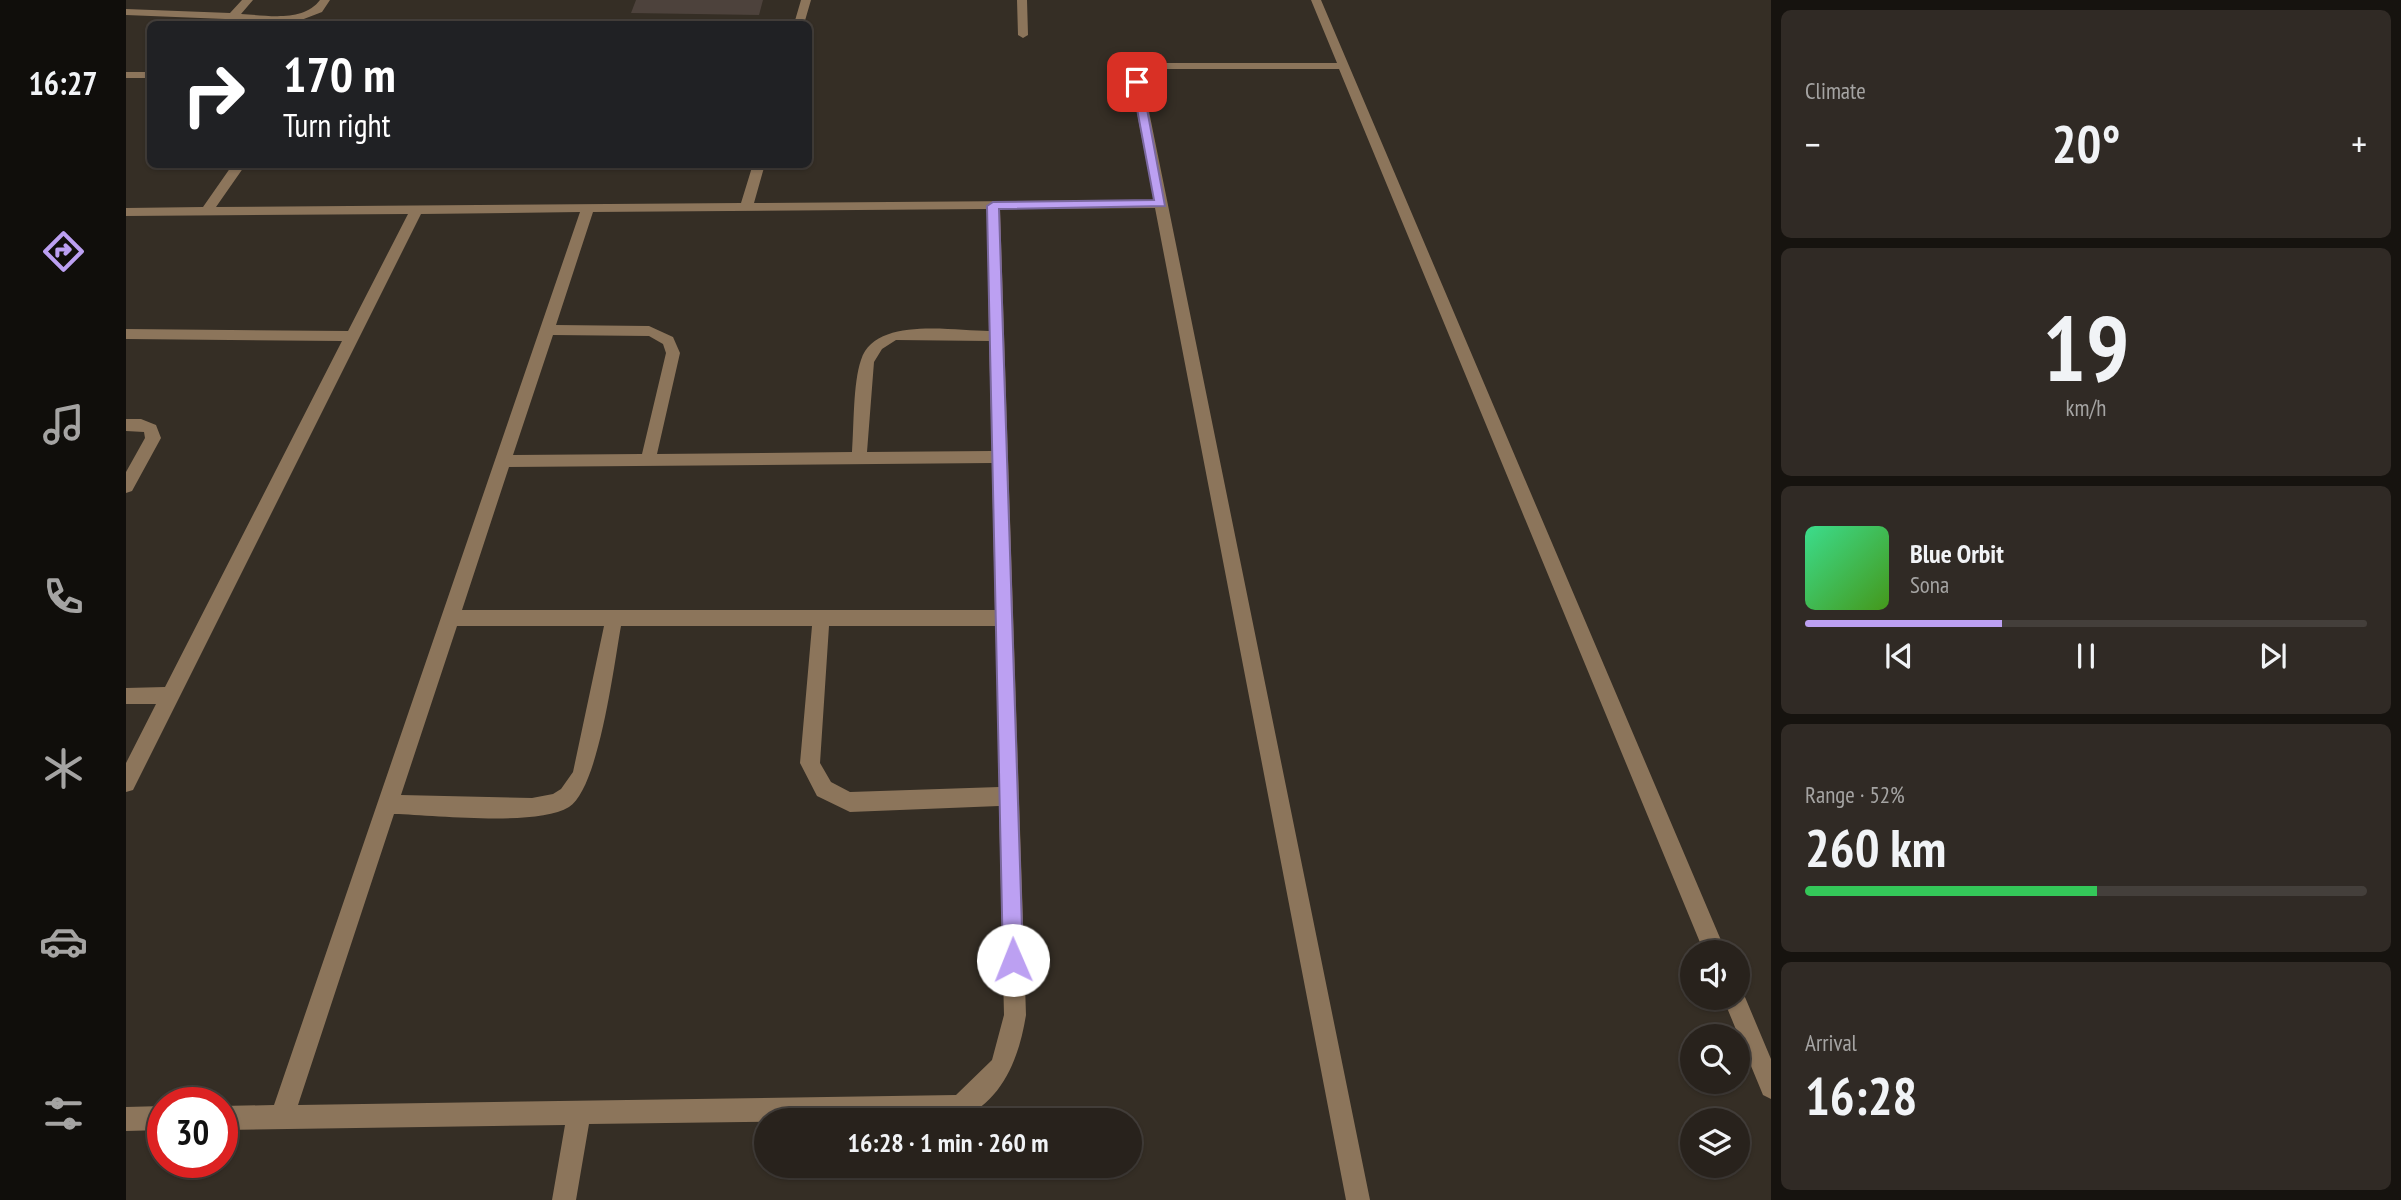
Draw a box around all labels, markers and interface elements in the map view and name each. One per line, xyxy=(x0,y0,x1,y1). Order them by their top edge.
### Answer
text: 170 m xyxy=(283,42,396,106)
icon: right xyxy=(168,49,259,140)
pin xyxy=(1107,52,1167,112)
text: 16:27 xyxy=(28,62,98,104)
icon: arrive xyxy=(1118,63,1156,101)
text: Climate xyxy=(1805,76,1866,105)
text: Turn right xyxy=(283,104,391,146)
text: 20° xyxy=(2052,110,2120,177)
text: − xyxy=(1805,119,1821,168)
text: + xyxy=(2351,119,2367,168)
icon: directions xyxy=(39,227,88,276)
text: 19 xyxy=(2043,288,2130,406)
text: km/h xyxy=(2066,393,2106,422)
icon: music xyxy=(39,400,88,449)
text: Blue Orbit xyxy=(1910,537,2004,570)
text: Sona xyxy=(1910,570,1949,599)
icon: phone xyxy=(39,572,88,621)
icon: previous xyxy=(1880,637,1918,675)
icon: pause xyxy=(2067,637,2105,675)
icon: next xyxy=(2254,637,2292,675)
icon: climate xyxy=(39,744,88,793)
text: Range · 52% xyxy=(1805,780,1905,809)
text: 260 km xyxy=(1805,814,1946,881)
icon: car xyxy=(39,917,88,966)
position arrow xyxy=(976,923,1050,997)
map controls xyxy=(1680,940,1750,1178)
button: sound xyxy=(1680,940,1750,1010)
button: search xyxy=(1680,1024,1750,1094)
text: Arrival xyxy=(1805,1028,1857,1057)
text: 16:28 xyxy=(1805,1062,1917,1129)
speed limit sign: 30 xyxy=(147,1087,238,1178)
icon: filters xyxy=(39,1089,88,1138)
button: layers xyxy=(1680,1108,1750,1178)
text: 16:28 · 1 min · 260 m xyxy=(848,1126,1048,1159)

